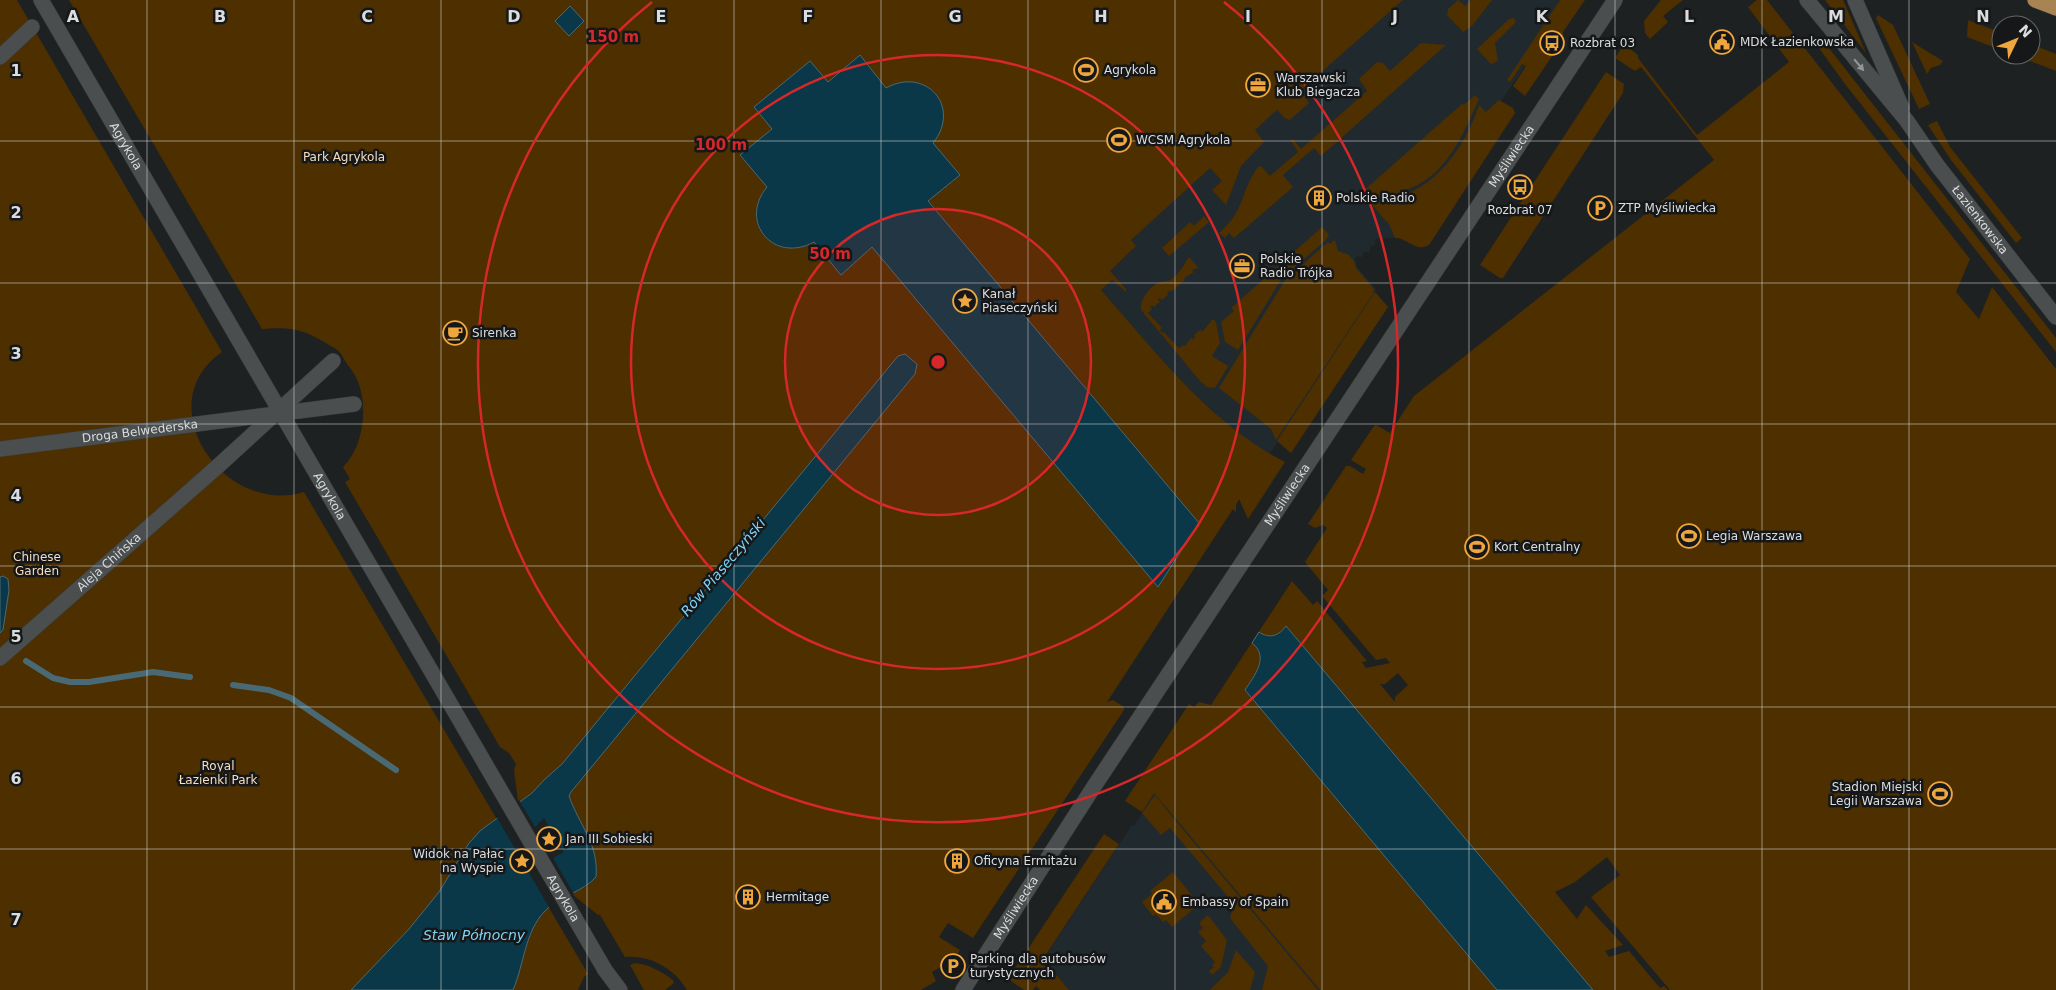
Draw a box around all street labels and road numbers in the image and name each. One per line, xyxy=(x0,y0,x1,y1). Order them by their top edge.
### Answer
street label: Agrykola xyxy=(107,120,145,172)
street label: Myśliwiecka xyxy=(1486,123,1537,190)
street label: Łazienkowska xyxy=(1948,182,2011,257)
street label: Droga Belwederska xyxy=(81,417,199,446)
street label: Myśliwiecka xyxy=(1262,461,1313,528)
street label: Agrykola xyxy=(310,470,349,522)
street label: Aleja Chińska xyxy=(74,530,144,594)
street label: Agrykola xyxy=(544,872,582,924)
street label: Myśliwiecka xyxy=(991,874,1041,942)

